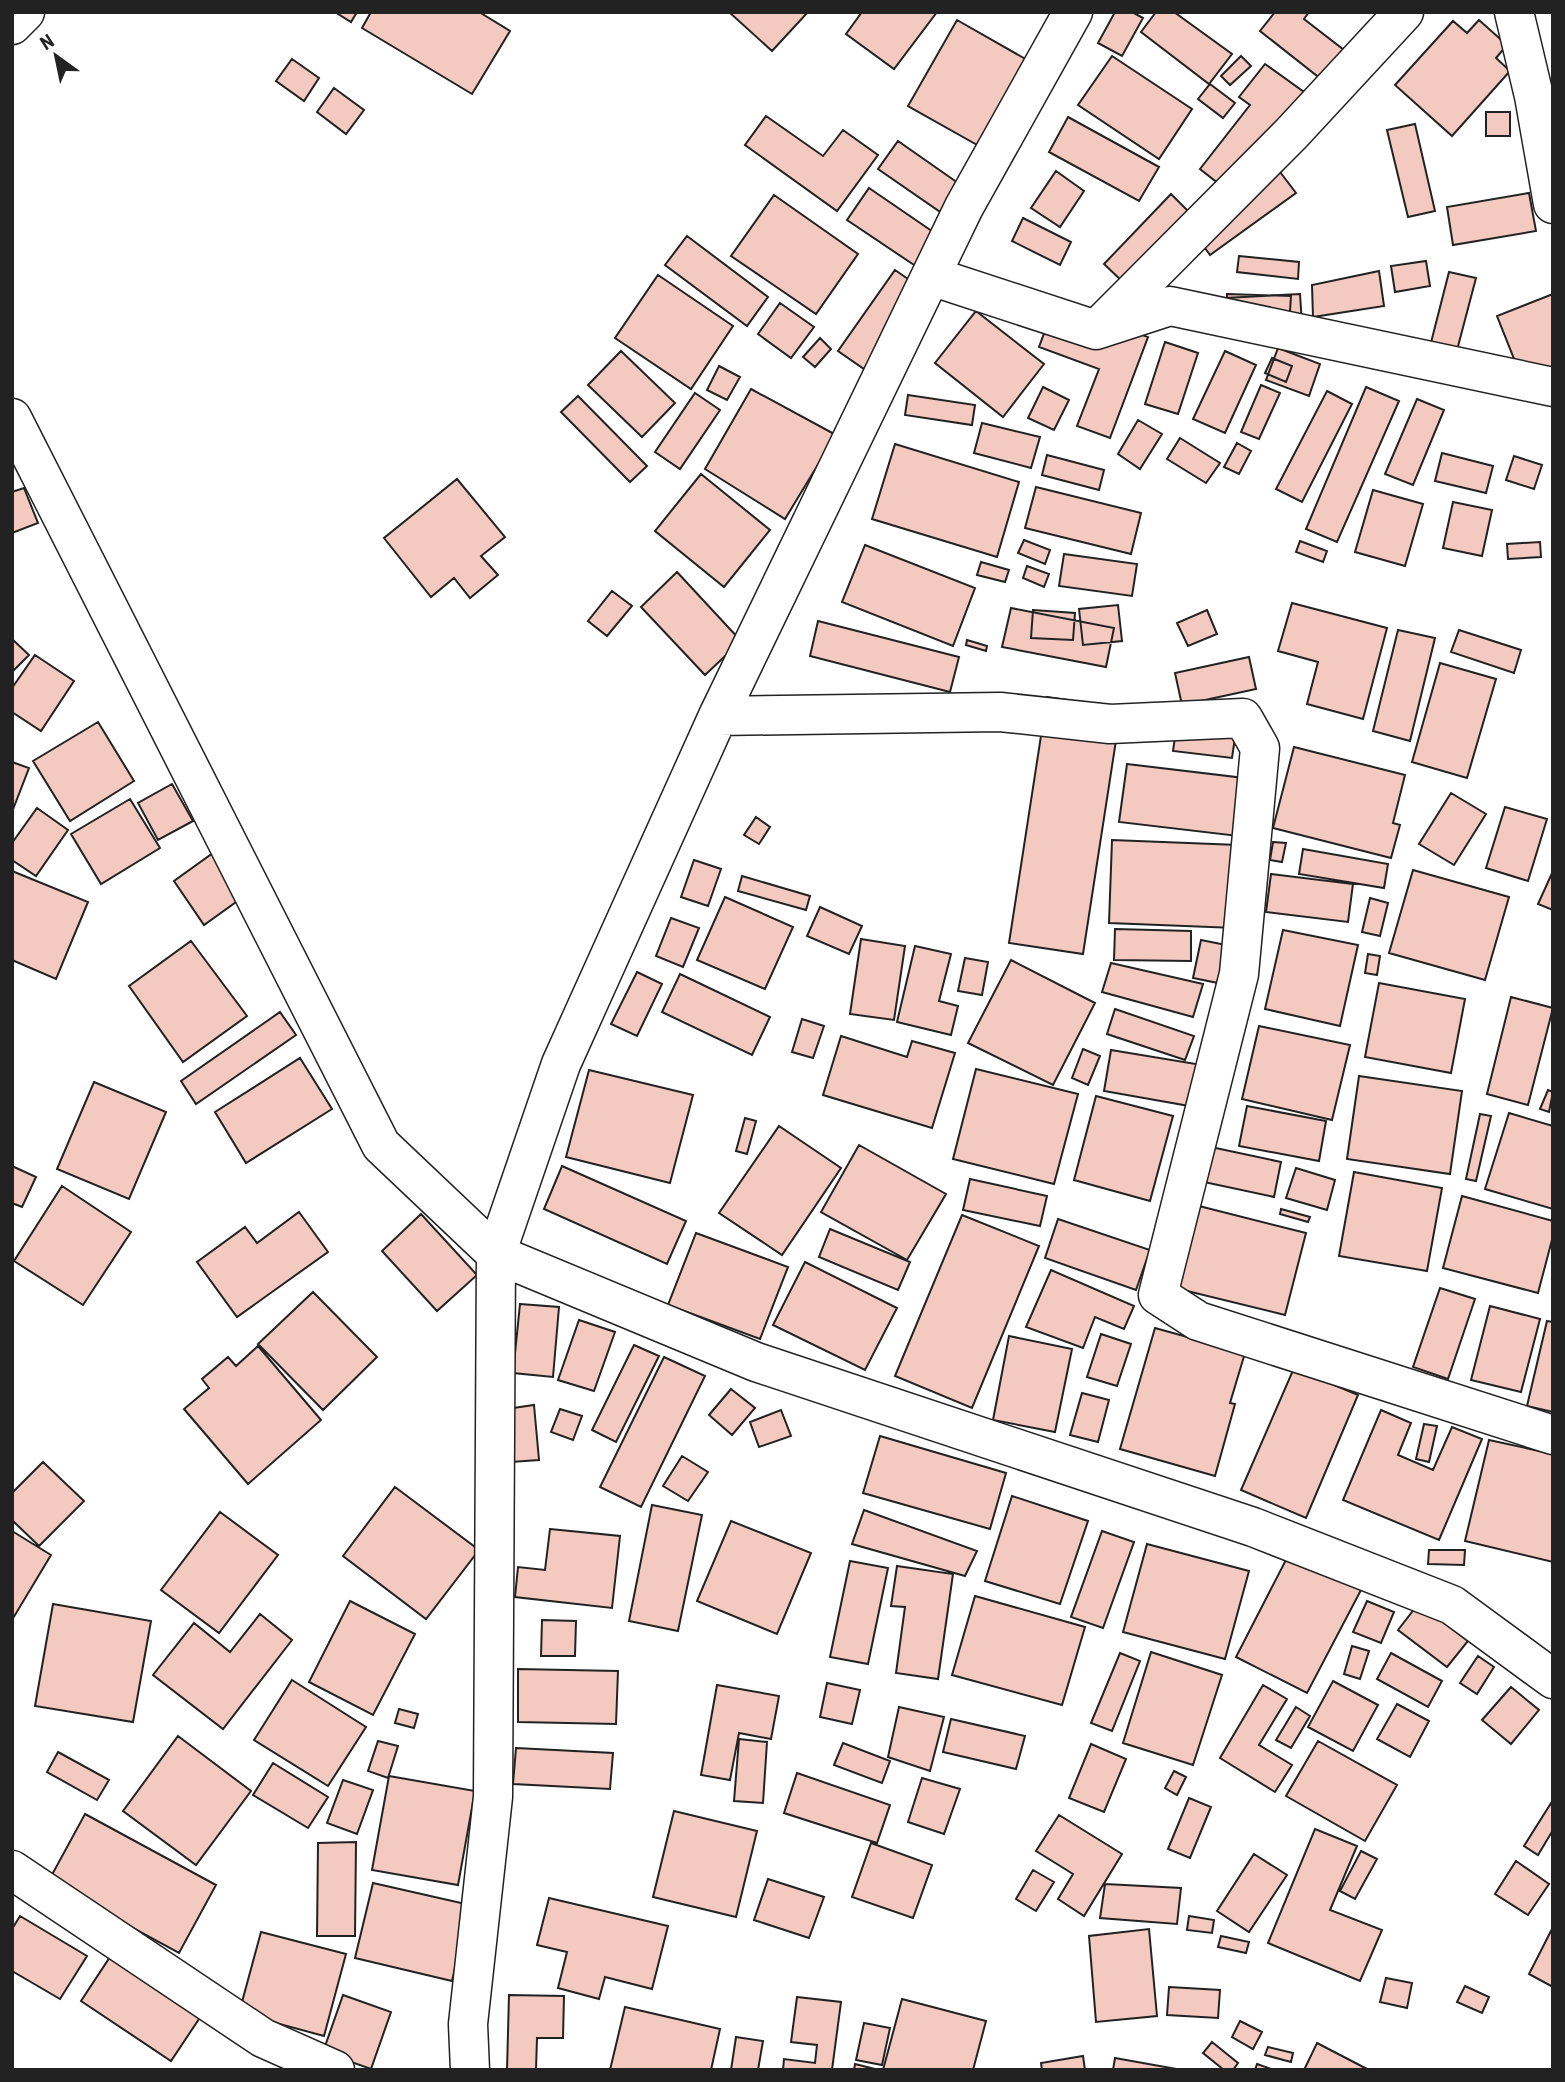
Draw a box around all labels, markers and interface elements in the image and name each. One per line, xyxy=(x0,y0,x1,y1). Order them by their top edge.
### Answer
north arrow xyxy=(21,21,91,91)
text: N xyxy=(36,29,58,55)

